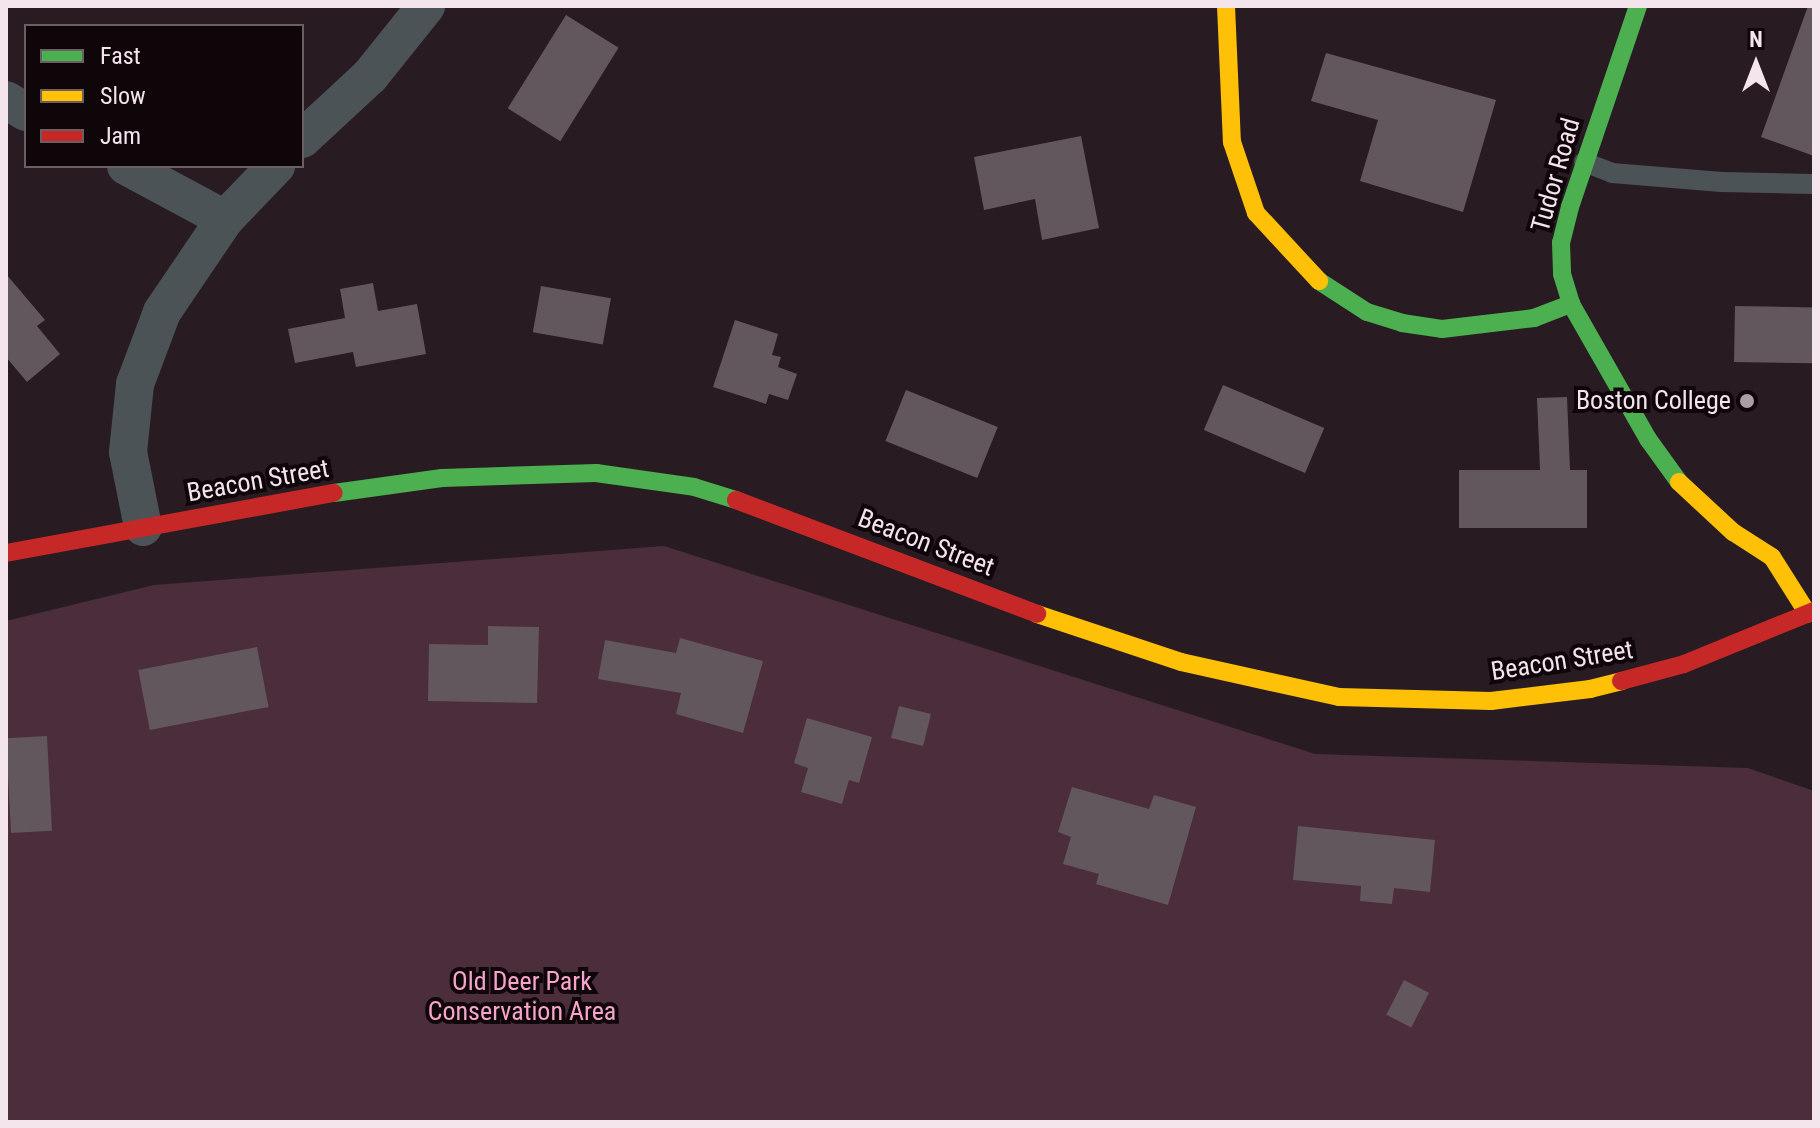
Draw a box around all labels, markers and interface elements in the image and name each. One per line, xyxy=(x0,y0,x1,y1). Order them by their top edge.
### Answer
legend xyxy=(24,24,304,168)
north arrow xyxy=(1716,24,1796,104)
text: N xyxy=(1749,27,1763,52)
text: Fast xyxy=(100,42,141,70)
text: Slow xyxy=(100,82,146,110)
street label: Tudor Road xyxy=(1525,114,1587,236)
text: Jam xyxy=(100,122,141,150)
place label: Boston College xyxy=(1576,385,1731,417)
marker: Boston College xyxy=(1738,392,1756,410)
street label: Beacon Street xyxy=(185,453,331,509)
street label: Beacon Street xyxy=(853,503,999,583)
street label: Beacon Street xyxy=(1489,634,1635,688)
park label: Old Deer Park Conservation Area xyxy=(428,966,616,1028)

